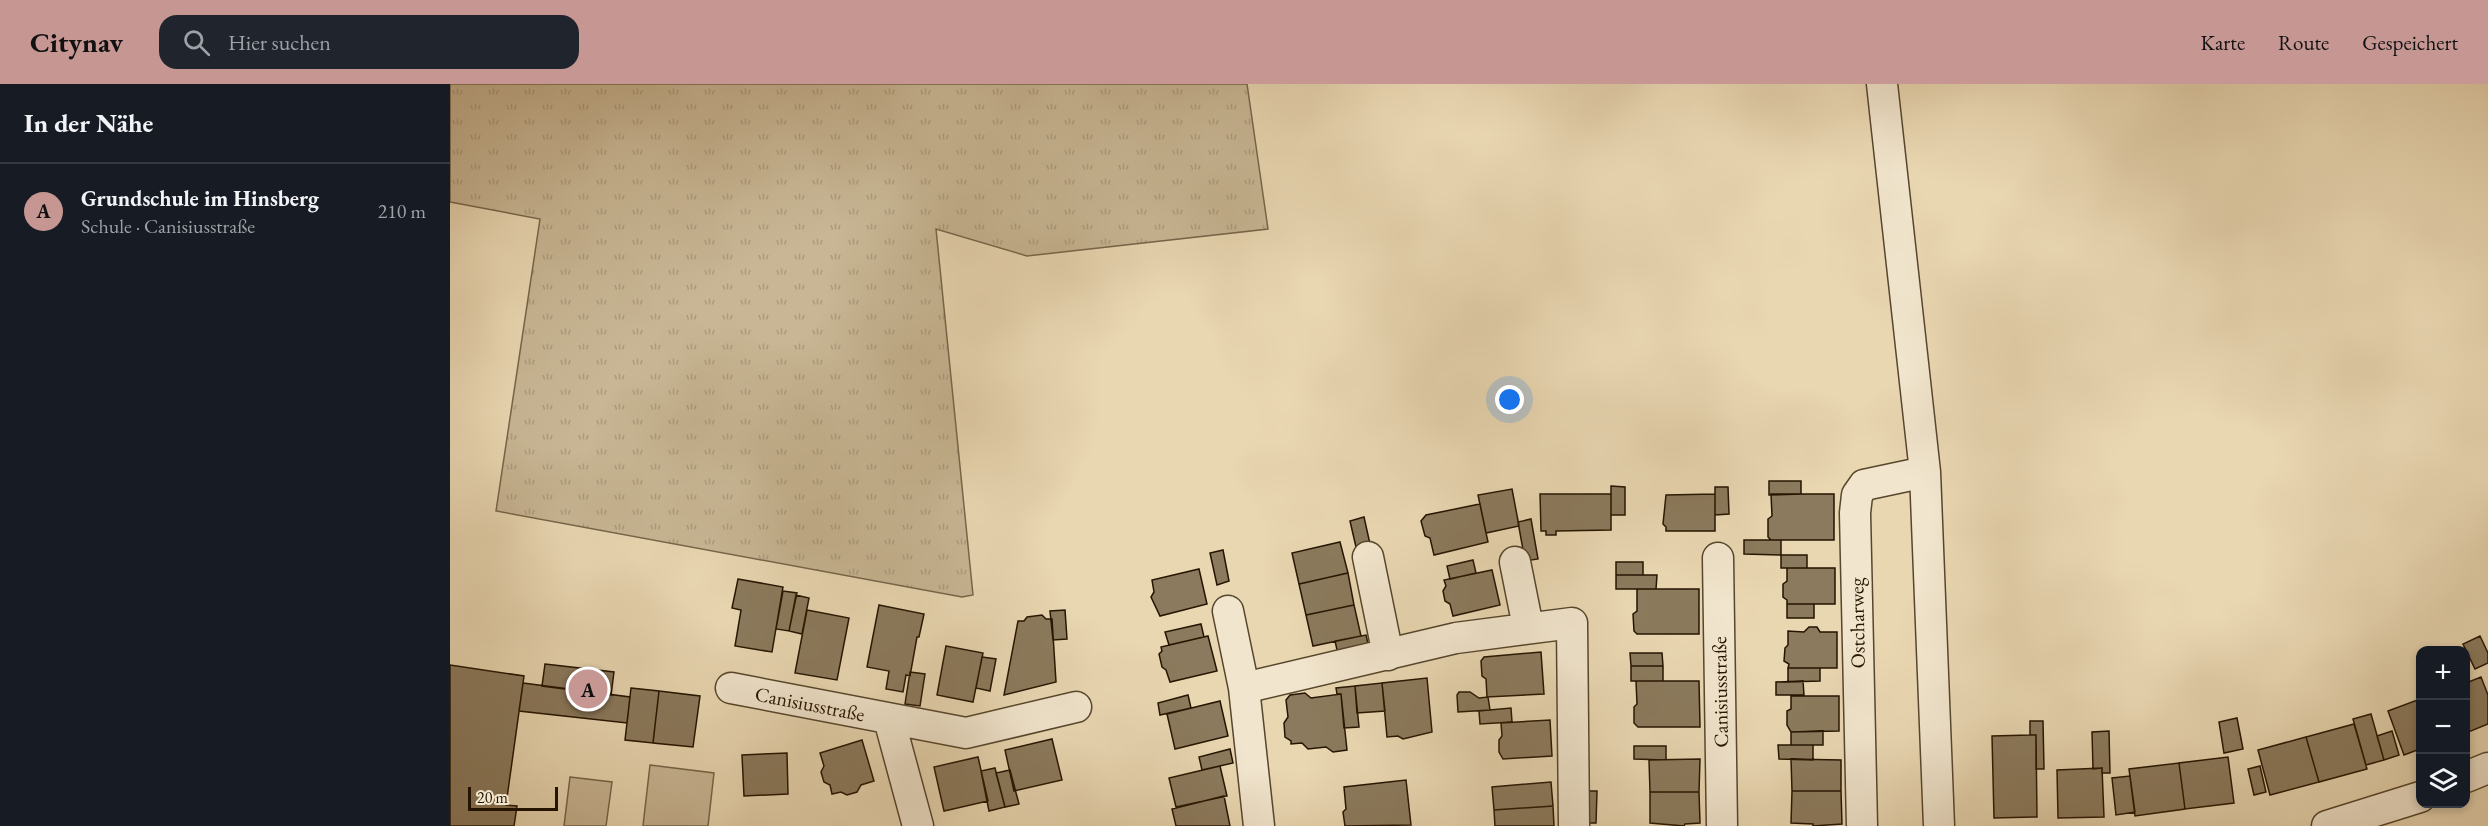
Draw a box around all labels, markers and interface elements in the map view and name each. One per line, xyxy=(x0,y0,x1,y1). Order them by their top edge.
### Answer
search box xyxy=(159,15,579,69)
text: Citynav xyxy=(30,24,123,60)
icon: search xyxy=(180,26,213,59)
text: Hier suchen xyxy=(228,28,331,57)
text: Karte xyxy=(2201,29,2245,56)
text: Route xyxy=(2278,29,2329,56)
text: Gespeichert xyxy=(2362,29,2458,56)
text: In der Nähe xyxy=(24,106,153,140)
text: Grundschule im Hinsberg xyxy=(81,184,319,213)
text: A xyxy=(36,198,51,224)
text: 210 m xyxy=(378,198,426,224)
text: Schule · Canisiusstraße xyxy=(81,213,255,239)
your location xyxy=(1495,385,1524,414)
street label: Ostcharweg xyxy=(1843,577,1871,669)
street label: Canisiusstraße xyxy=(1706,636,1734,748)
map controls xyxy=(2416,646,2470,808)
button: + xyxy=(2416,646,2470,700)
pin: A xyxy=(568,666,608,712)
street label: Canisiusstraße xyxy=(753,681,867,727)
button: − xyxy=(2416,700,2470,754)
button: layers xyxy=(2416,754,2470,808)
scale bar xyxy=(468,784,558,812)
text: 20 m xyxy=(477,787,508,808)

